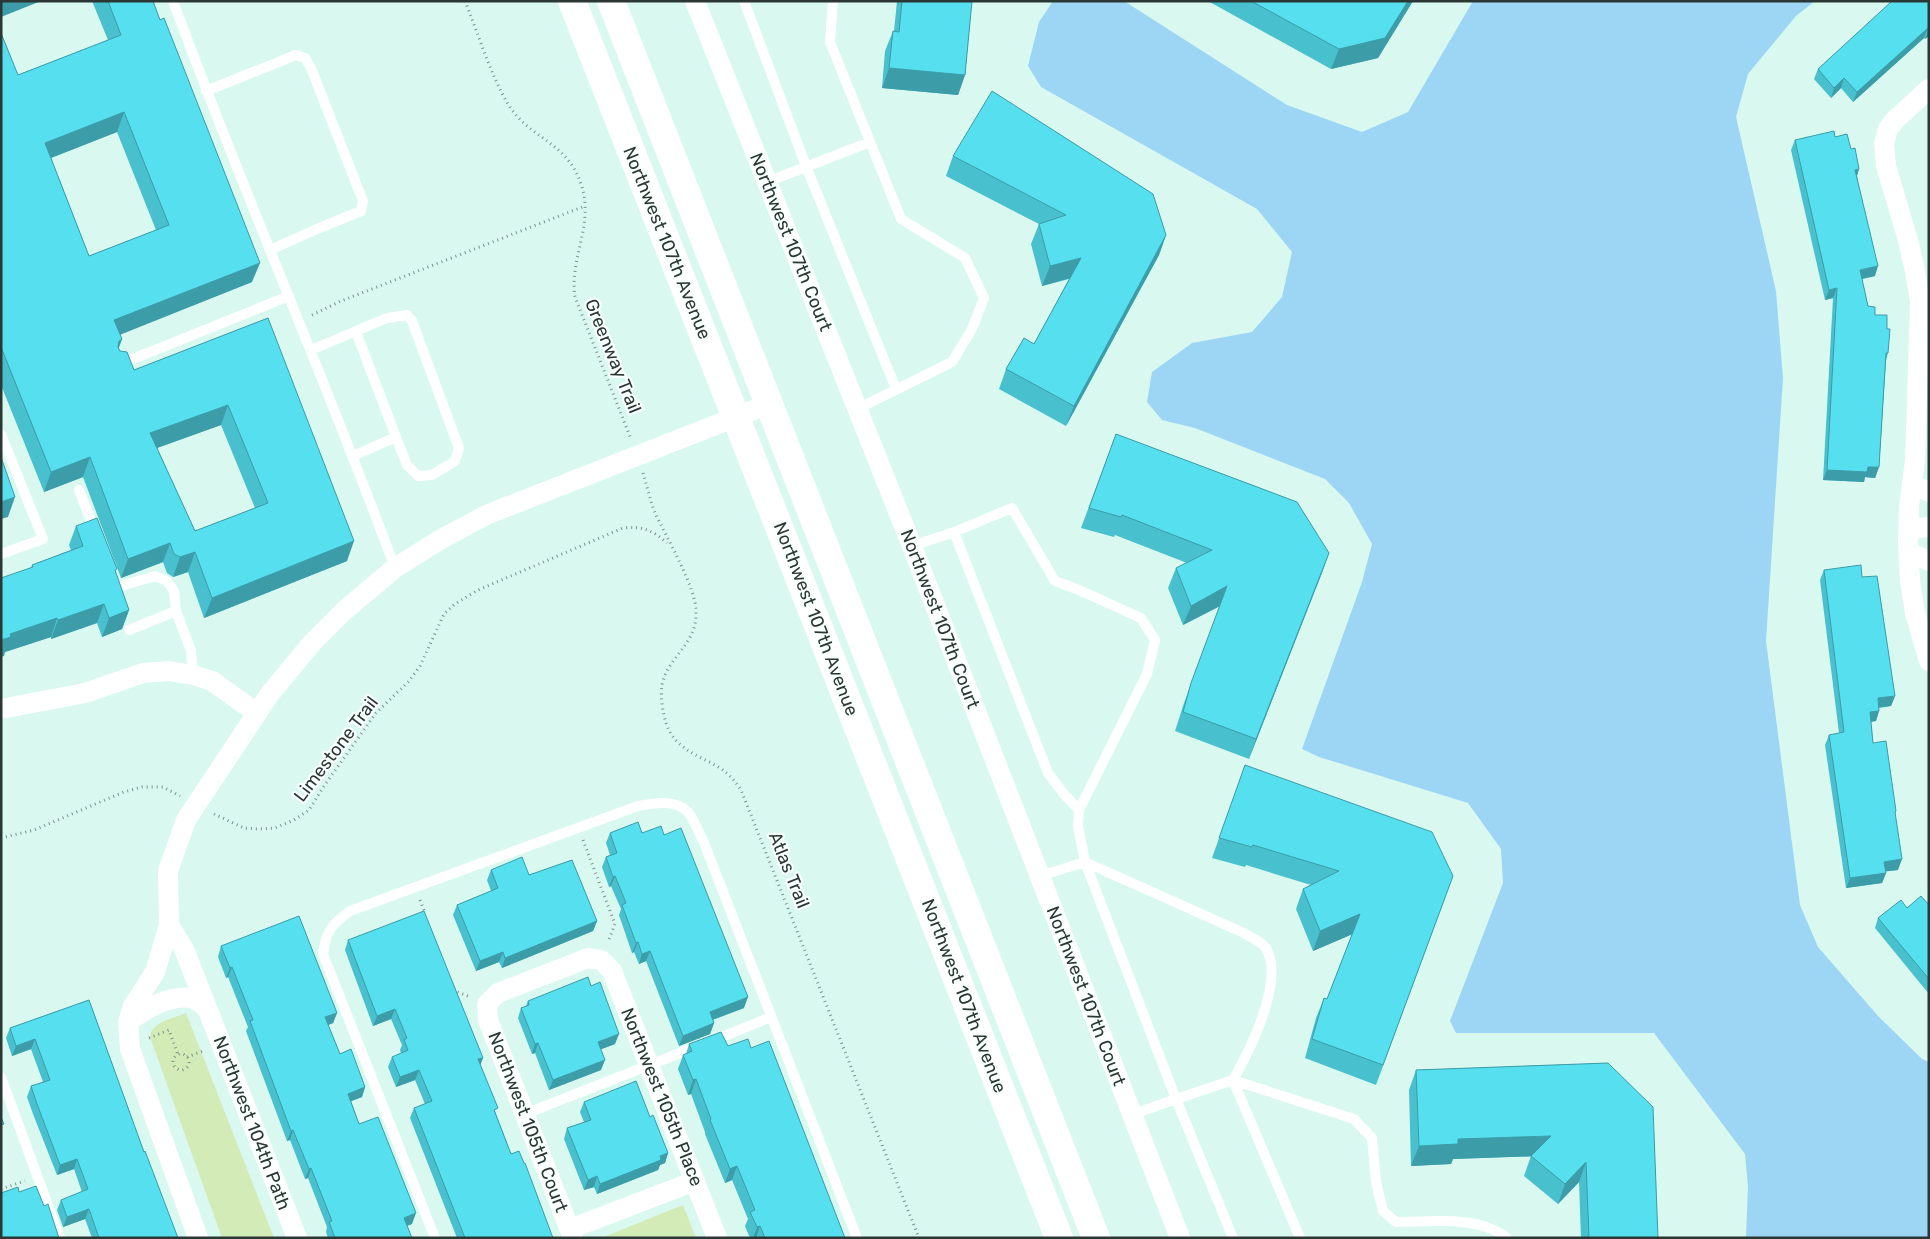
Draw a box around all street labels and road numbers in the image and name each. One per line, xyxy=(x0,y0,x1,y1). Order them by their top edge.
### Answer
street label: Northwest 107th Avenue xyxy=(618,143,716,343)
street label: Northwest 107th Court xyxy=(745,150,837,334)
street label: Greenway Trail xyxy=(580,296,646,416)
street label: Northwest 107th Avenue xyxy=(769,519,863,719)
street label: Northwest 107th Court xyxy=(896,526,984,712)
street label: Limestone Trail xyxy=(289,692,383,806)
street label: Atlas Trail xyxy=(764,829,814,911)
street label: Northwest 107th Avenue xyxy=(917,896,1011,1096)
street label: Northwest 107th Court xyxy=(1042,903,1130,1089)
street label: Northwest 105th Place xyxy=(616,1005,708,1189)
street label: Northwest 105th Court xyxy=(483,1029,573,1215)
street label: Northwest 104th Path xyxy=(209,1033,295,1213)

